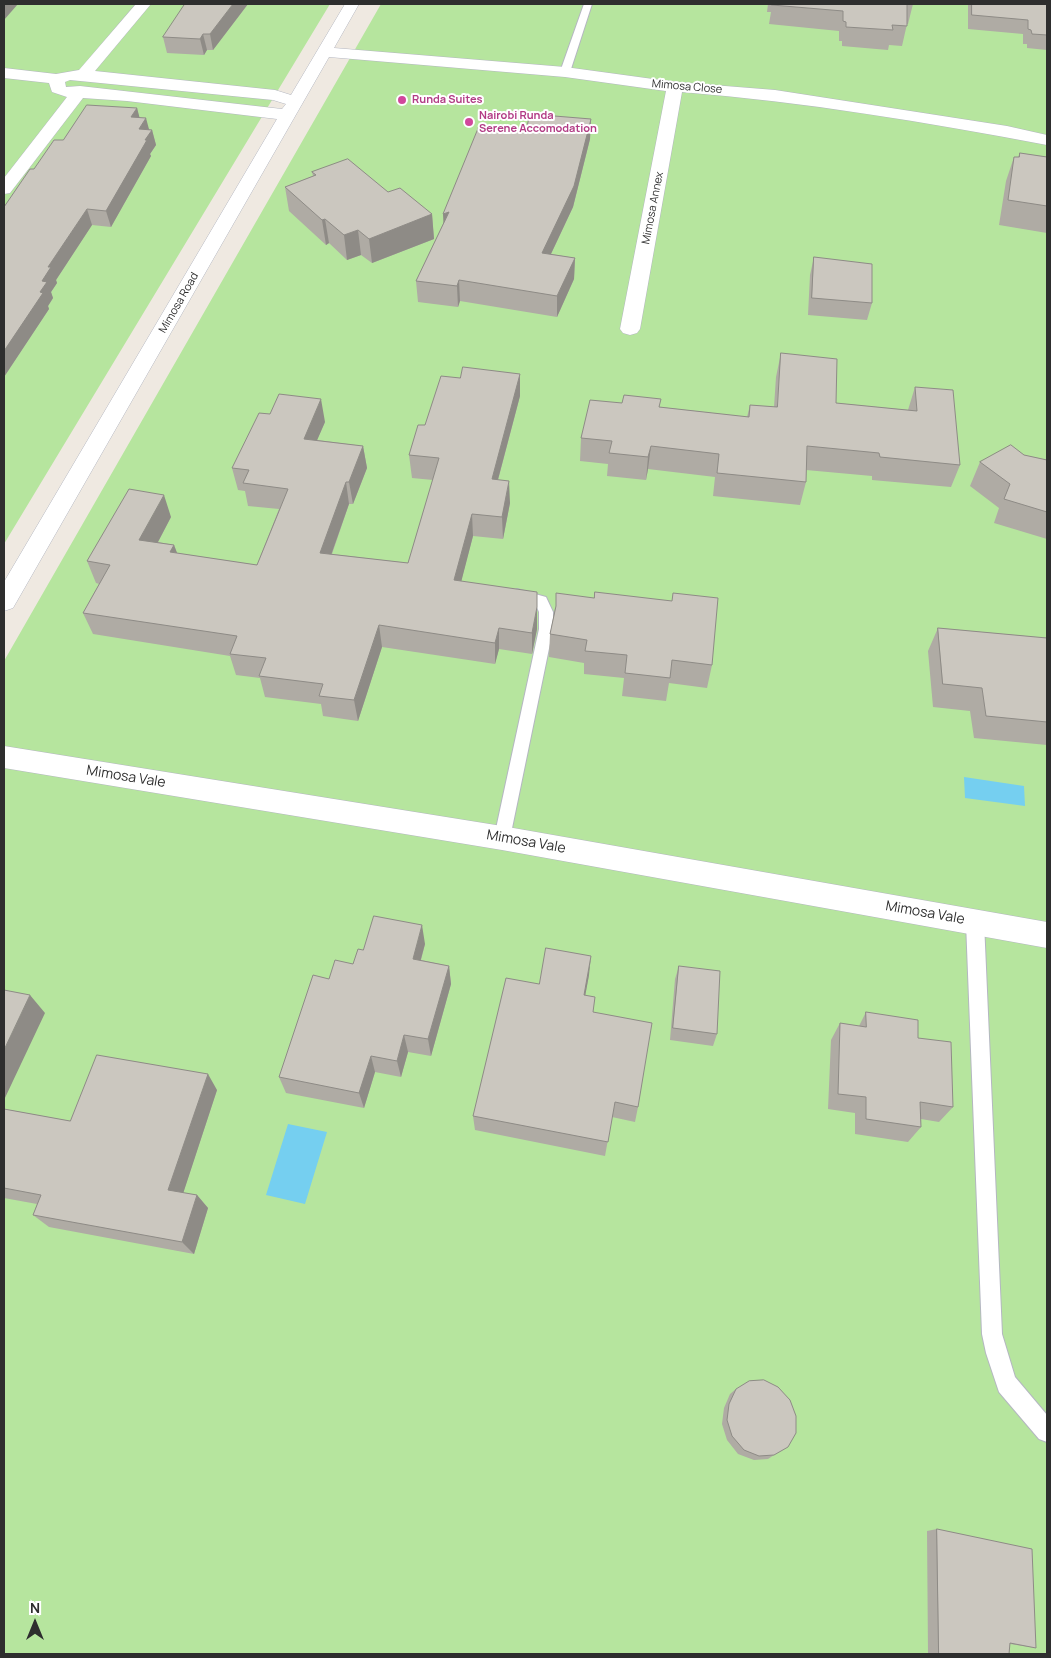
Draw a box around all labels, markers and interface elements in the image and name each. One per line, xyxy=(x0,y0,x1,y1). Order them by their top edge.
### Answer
street label: Mimosa Close xyxy=(651,77,723,97)
place label: Runda Suites xyxy=(412,93,482,107)
marker: Runda Suites xyxy=(396,94,408,106)
place label: Nairobi Runda Serene Accomodation xyxy=(479,109,597,135)
marker: Nairobi Runda Serene Accomodation xyxy=(463,116,475,128)
street label: Mimosa Annex xyxy=(639,171,667,245)
street label: Mimosa Road xyxy=(156,270,202,336)
street label: Mimosa Vale xyxy=(85,762,167,792)
street label: Mimosa Vale xyxy=(485,827,567,857)
street label: Mimosa Vale xyxy=(884,898,966,928)
north arrow xyxy=(10,1598,60,1648)
text: N xyxy=(30,1598,40,1617)

